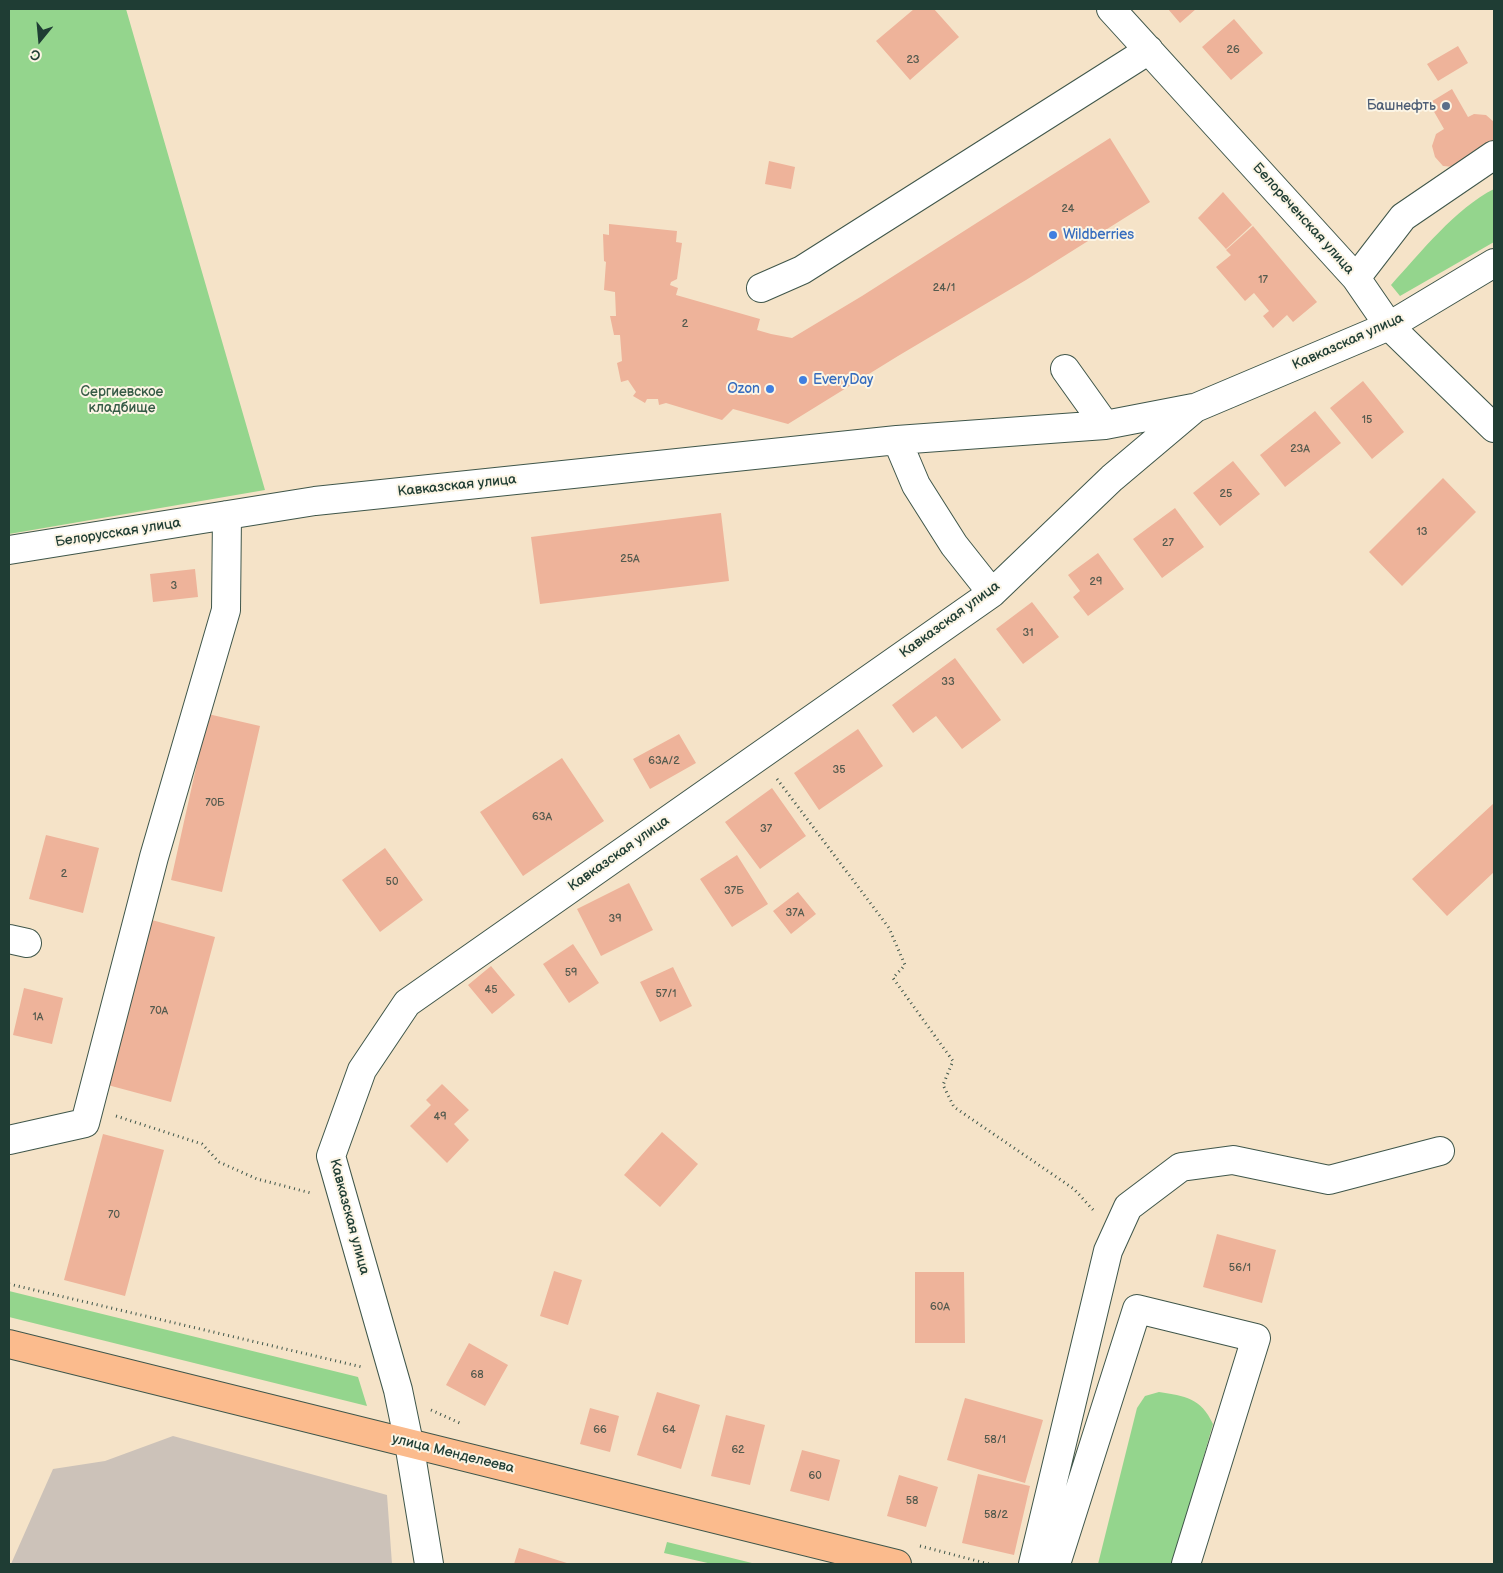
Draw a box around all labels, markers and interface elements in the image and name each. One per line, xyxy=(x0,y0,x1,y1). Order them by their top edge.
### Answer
north arrow xyxy=(15,15,65,65)
house number: 26 xyxy=(1226,43,1240,57)
text: С xyxy=(28,45,43,64)
house number: 23 xyxy=(906,53,920,67)
place label: Башнефть xyxy=(1367,98,1436,114)
marker: Башнефть xyxy=(1440,100,1452,112)
street label: Белореченская улица xyxy=(1249,160,1357,278)
house number: 24 xyxy=(1061,202,1075,216)
place label: Wildberries xyxy=(1063,227,1134,243)
marker: Wildberries xyxy=(1047,229,1059,241)
house number: 17 xyxy=(1258,273,1268,287)
house number: 24/1 xyxy=(933,281,955,295)
street label: Кавказская улица xyxy=(1290,310,1406,374)
house number: 2 xyxy=(682,317,688,331)
place label: EveryDay xyxy=(813,372,873,388)
marker: EveryDay xyxy=(797,374,809,386)
place label: Ozon xyxy=(727,381,760,397)
marker: Ozon xyxy=(764,383,776,395)
park label: Сергиевское кладбище xyxy=(81,384,163,417)
house number: 15 xyxy=(1362,413,1372,427)
house number: 23А xyxy=(1290,442,1310,456)
street label: Кавказская улица xyxy=(397,471,517,501)
house number: 25 xyxy=(1220,487,1232,501)
street label: Белорусская улица xyxy=(54,515,182,551)
house number: 13 xyxy=(1416,525,1428,539)
house number: 27 xyxy=(1162,536,1174,550)
house number: 25А xyxy=(620,552,640,566)
house number: 29 xyxy=(1090,575,1102,589)
street label: Кавказская улица xyxy=(897,578,1003,662)
house number: 3 xyxy=(171,579,177,593)
house number: 31 xyxy=(1022,626,1034,640)
house number: 33 xyxy=(941,675,955,689)
house number: 63А/2 xyxy=(648,754,680,768)
house number: 35 xyxy=(832,763,846,777)
house number: 70Б xyxy=(205,796,225,810)
house number: 63А xyxy=(532,810,552,824)
street label: Кавказская улица xyxy=(565,813,673,895)
house number: 37 xyxy=(760,822,772,836)
house number: 2 xyxy=(61,867,67,881)
house number: 50 xyxy=(386,875,398,889)
house number: 37Б xyxy=(724,884,744,898)
house number: 37А xyxy=(786,906,804,920)
house number: 39 xyxy=(608,912,622,926)
house number: 59 xyxy=(565,966,577,980)
house number: 45 xyxy=(484,983,498,997)
house number: 57/1 xyxy=(656,987,676,1001)
house number: 70А xyxy=(150,1004,168,1018)
house number: 1А xyxy=(33,1010,43,1024)
house number: 49 xyxy=(433,1110,447,1124)
street label: Кавказская улица xyxy=(325,1157,373,1277)
house number: 70 xyxy=(108,1208,120,1222)
house number: 56/1 xyxy=(1229,1261,1251,1275)
house number: 60А xyxy=(930,1300,950,1314)
house number: 68 xyxy=(470,1368,484,1382)
house number: 66 xyxy=(593,1423,607,1437)
house number: 64 xyxy=(662,1423,676,1437)
street label: улица Менделеева xyxy=(390,1431,516,1477)
house number: 58/1 xyxy=(984,1433,1006,1447)
house number: 62 xyxy=(731,1443,745,1457)
house number: 60 xyxy=(808,1469,822,1483)
house number: 58 xyxy=(906,1494,918,1508)
house number: 58/2 xyxy=(984,1508,1008,1522)

